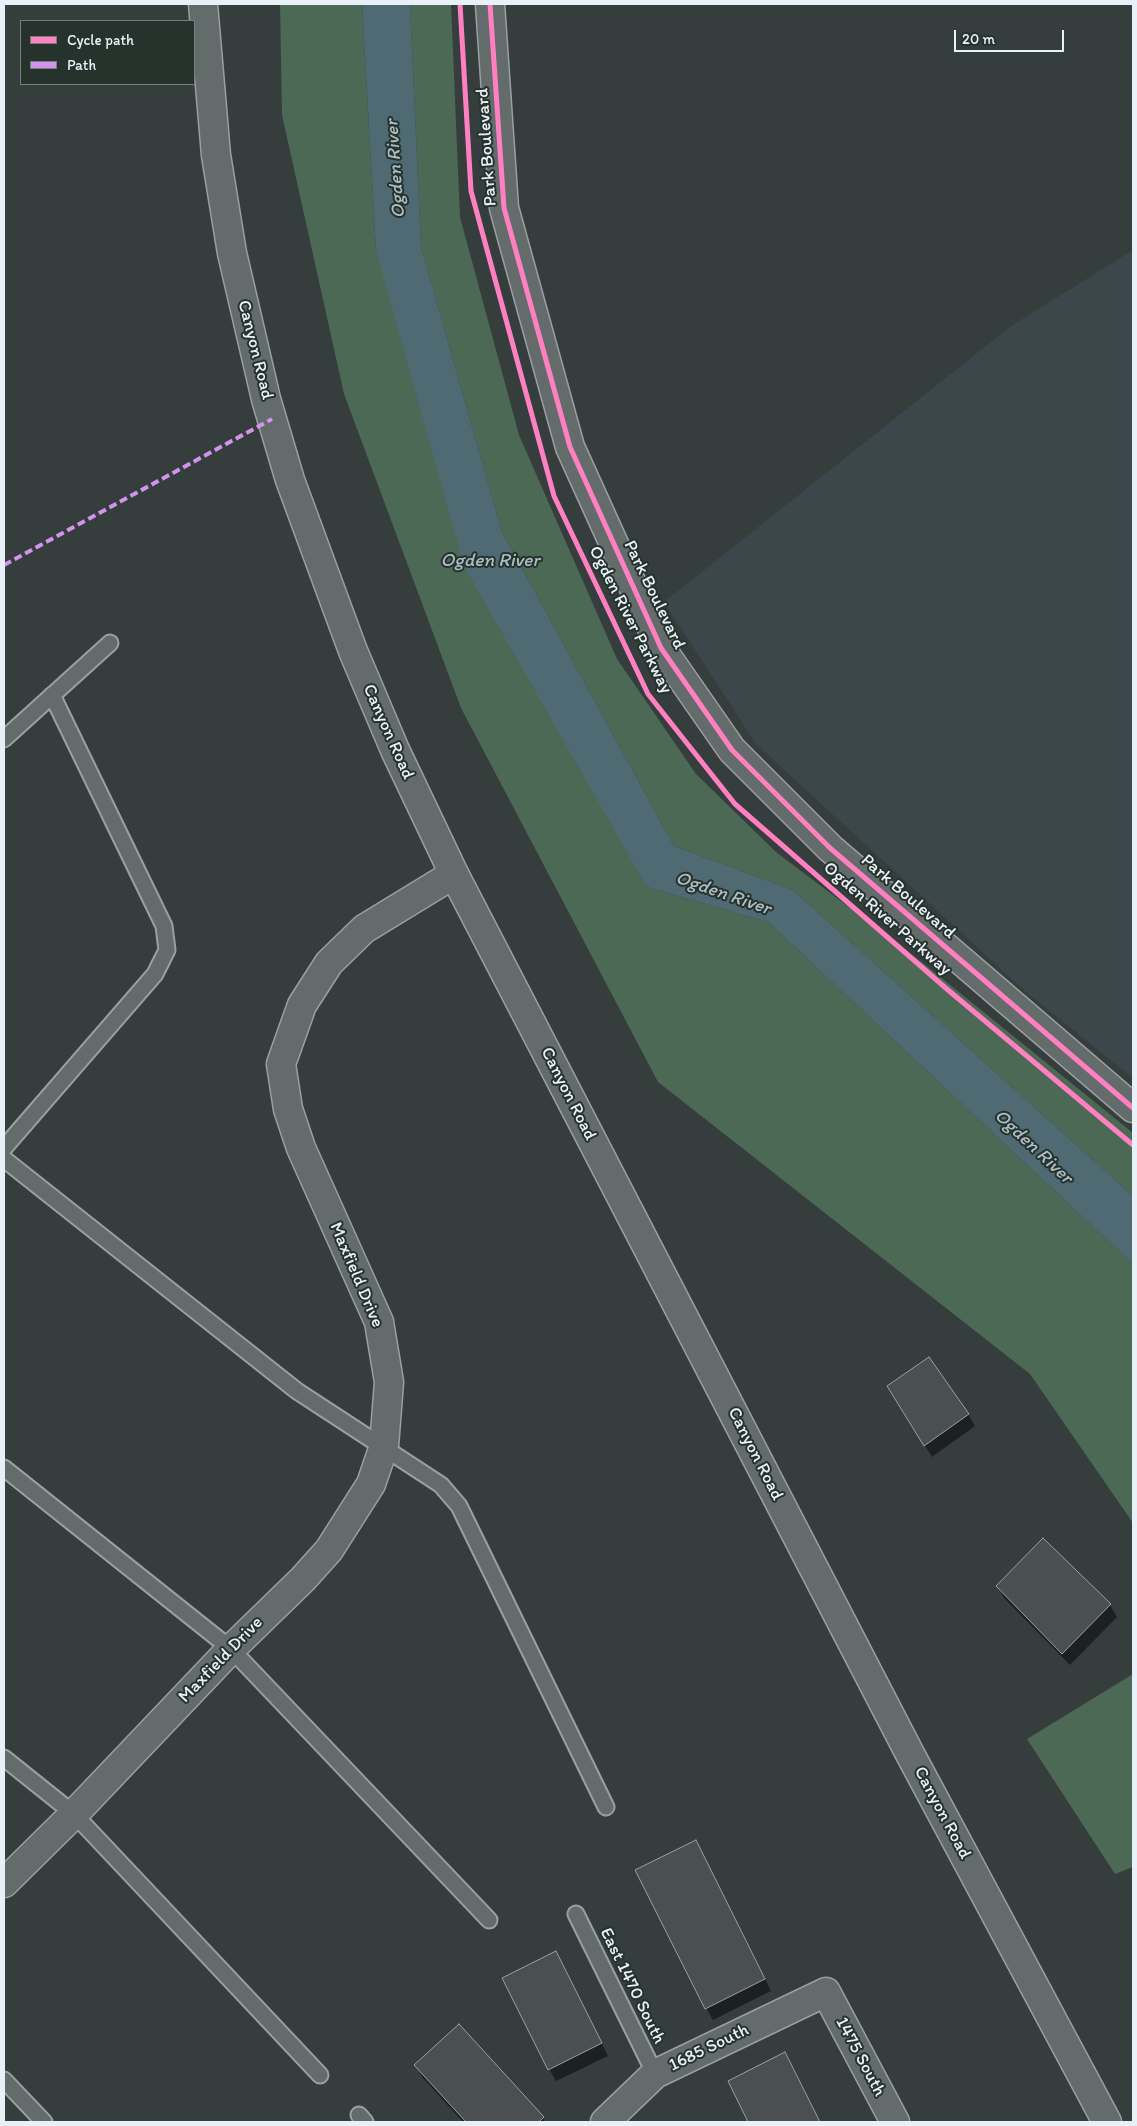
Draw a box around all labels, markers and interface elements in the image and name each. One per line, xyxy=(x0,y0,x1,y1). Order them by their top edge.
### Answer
legend xyxy=(20,20,195,85)
scale bar xyxy=(957,20,1067,52)
text: 20 m xyxy=(962,30,995,48)
text: Cycle path xyxy=(67,31,134,49)
text: Path xyxy=(67,56,96,74)
street label: Park Boulevard xyxy=(472,87,502,207)
water label: Ogden River xyxy=(381,119,411,219)
street label: Canyon Road xyxy=(232,298,278,402)
street label: Park Boulevard xyxy=(618,537,690,653)
street label: Ogden River Parkway xyxy=(583,543,677,697)
water label: Ogden River xyxy=(440,550,540,572)
street label: Canyon Road xyxy=(357,681,419,783)
street label: Park Boulevard xyxy=(856,850,960,944)
street label: Ogden River Parkway xyxy=(818,857,956,981)
water label: Ogden River xyxy=(672,867,774,921)
street label: Canyon Road xyxy=(535,1044,601,1144)
water label: Ogden River xyxy=(989,1105,1077,1189)
street label: Maxfield Drive xyxy=(324,1219,388,1331)
street label: Canyon Road xyxy=(722,1404,788,1504)
street label: Maxfield Drive xyxy=(174,1612,268,1708)
street label: Canyon Road xyxy=(909,1763,975,1863)
street label: East 1470 South xyxy=(595,1924,669,2048)
street label: 1475 South xyxy=(830,2014,890,2100)
street label: 1685 South xyxy=(665,2019,753,2077)

